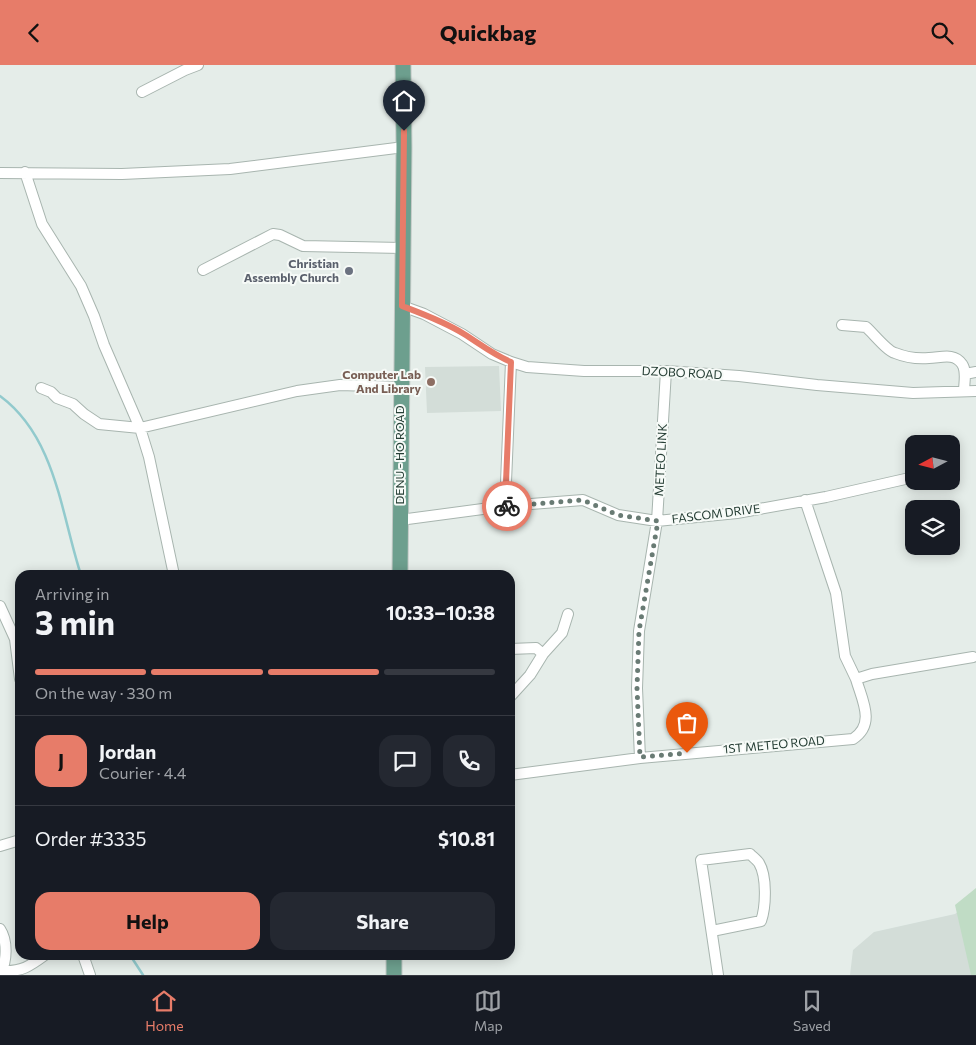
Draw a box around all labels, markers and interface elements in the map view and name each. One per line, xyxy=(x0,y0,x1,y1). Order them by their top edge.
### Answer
icon: back xyxy=(20,19,48,47)
text: Quickbag xyxy=(440,19,536,46)
icon: search xyxy=(928,19,956,47)
pin xyxy=(383,80,425,131)
icon: home xyxy=(390,87,418,115)
place label: Christian Assembly Church xyxy=(244,256,339,284)
marker: Christian Assembly Church xyxy=(343,265,355,277)
street label: DZOBO ROAD xyxy=(641,363,723,381)
place label: Computer Lab And Library xyxy=(342,367,421,395)
marker: Computer Lab And Library xyxy=(425,376,437,388)
street label: DENU - HO ROAD xyxy=(392,405,406,504)
street label: METEO LINK xyxy=(651,423,669,497)
north arrow xyxy=(905,435,960,490)
map controls xyxy=(905,435,960,555)
courier xyxy=(482,481,532,531)
icon: bike xyxy=(493,492,521,520)
button: layers xyxy=(905,500,960,555)
street label: FASCOM DRIVE xyxy=(671,501,761,525)
text: Arriving in xyxy=(35,584,109,603)
text: 10:33–10:38 xyxy=(386,601,495,624)
text: 3 min xyxy=(35,602,115,642)
text: On the way · 330 m xyxy=(35,683,172,702)
pin xyxy=(666,702,708,753)
icon: bag xyxy=(673,709,701,737)
street label: 1ST METEO ROAD xyxy=(723,733,825,755)
button: chat xyxy=(379,735,431,787)
button: phone xyxy=(443,735,495,787)
text: Jordan xyxy=(99,740,156,763)
text: J xyxy=(58,749,64,772)
text: Courier · 4.4 xyxy=(99,763,186,782)
text: Order #3335 xyxy=(35,827,146,850)
text: $10.81 xyxy=(438,827,495,850)
button: Help xyxy=(35,892,260,950)
button: Share xyxy=(270,892,495,950)
tab: Home xyxy=(145,987,184,1034)
tab: Map xyxy=(474,987,503,1034)
tab: Saved xyxy=(793,987,831,1034)

